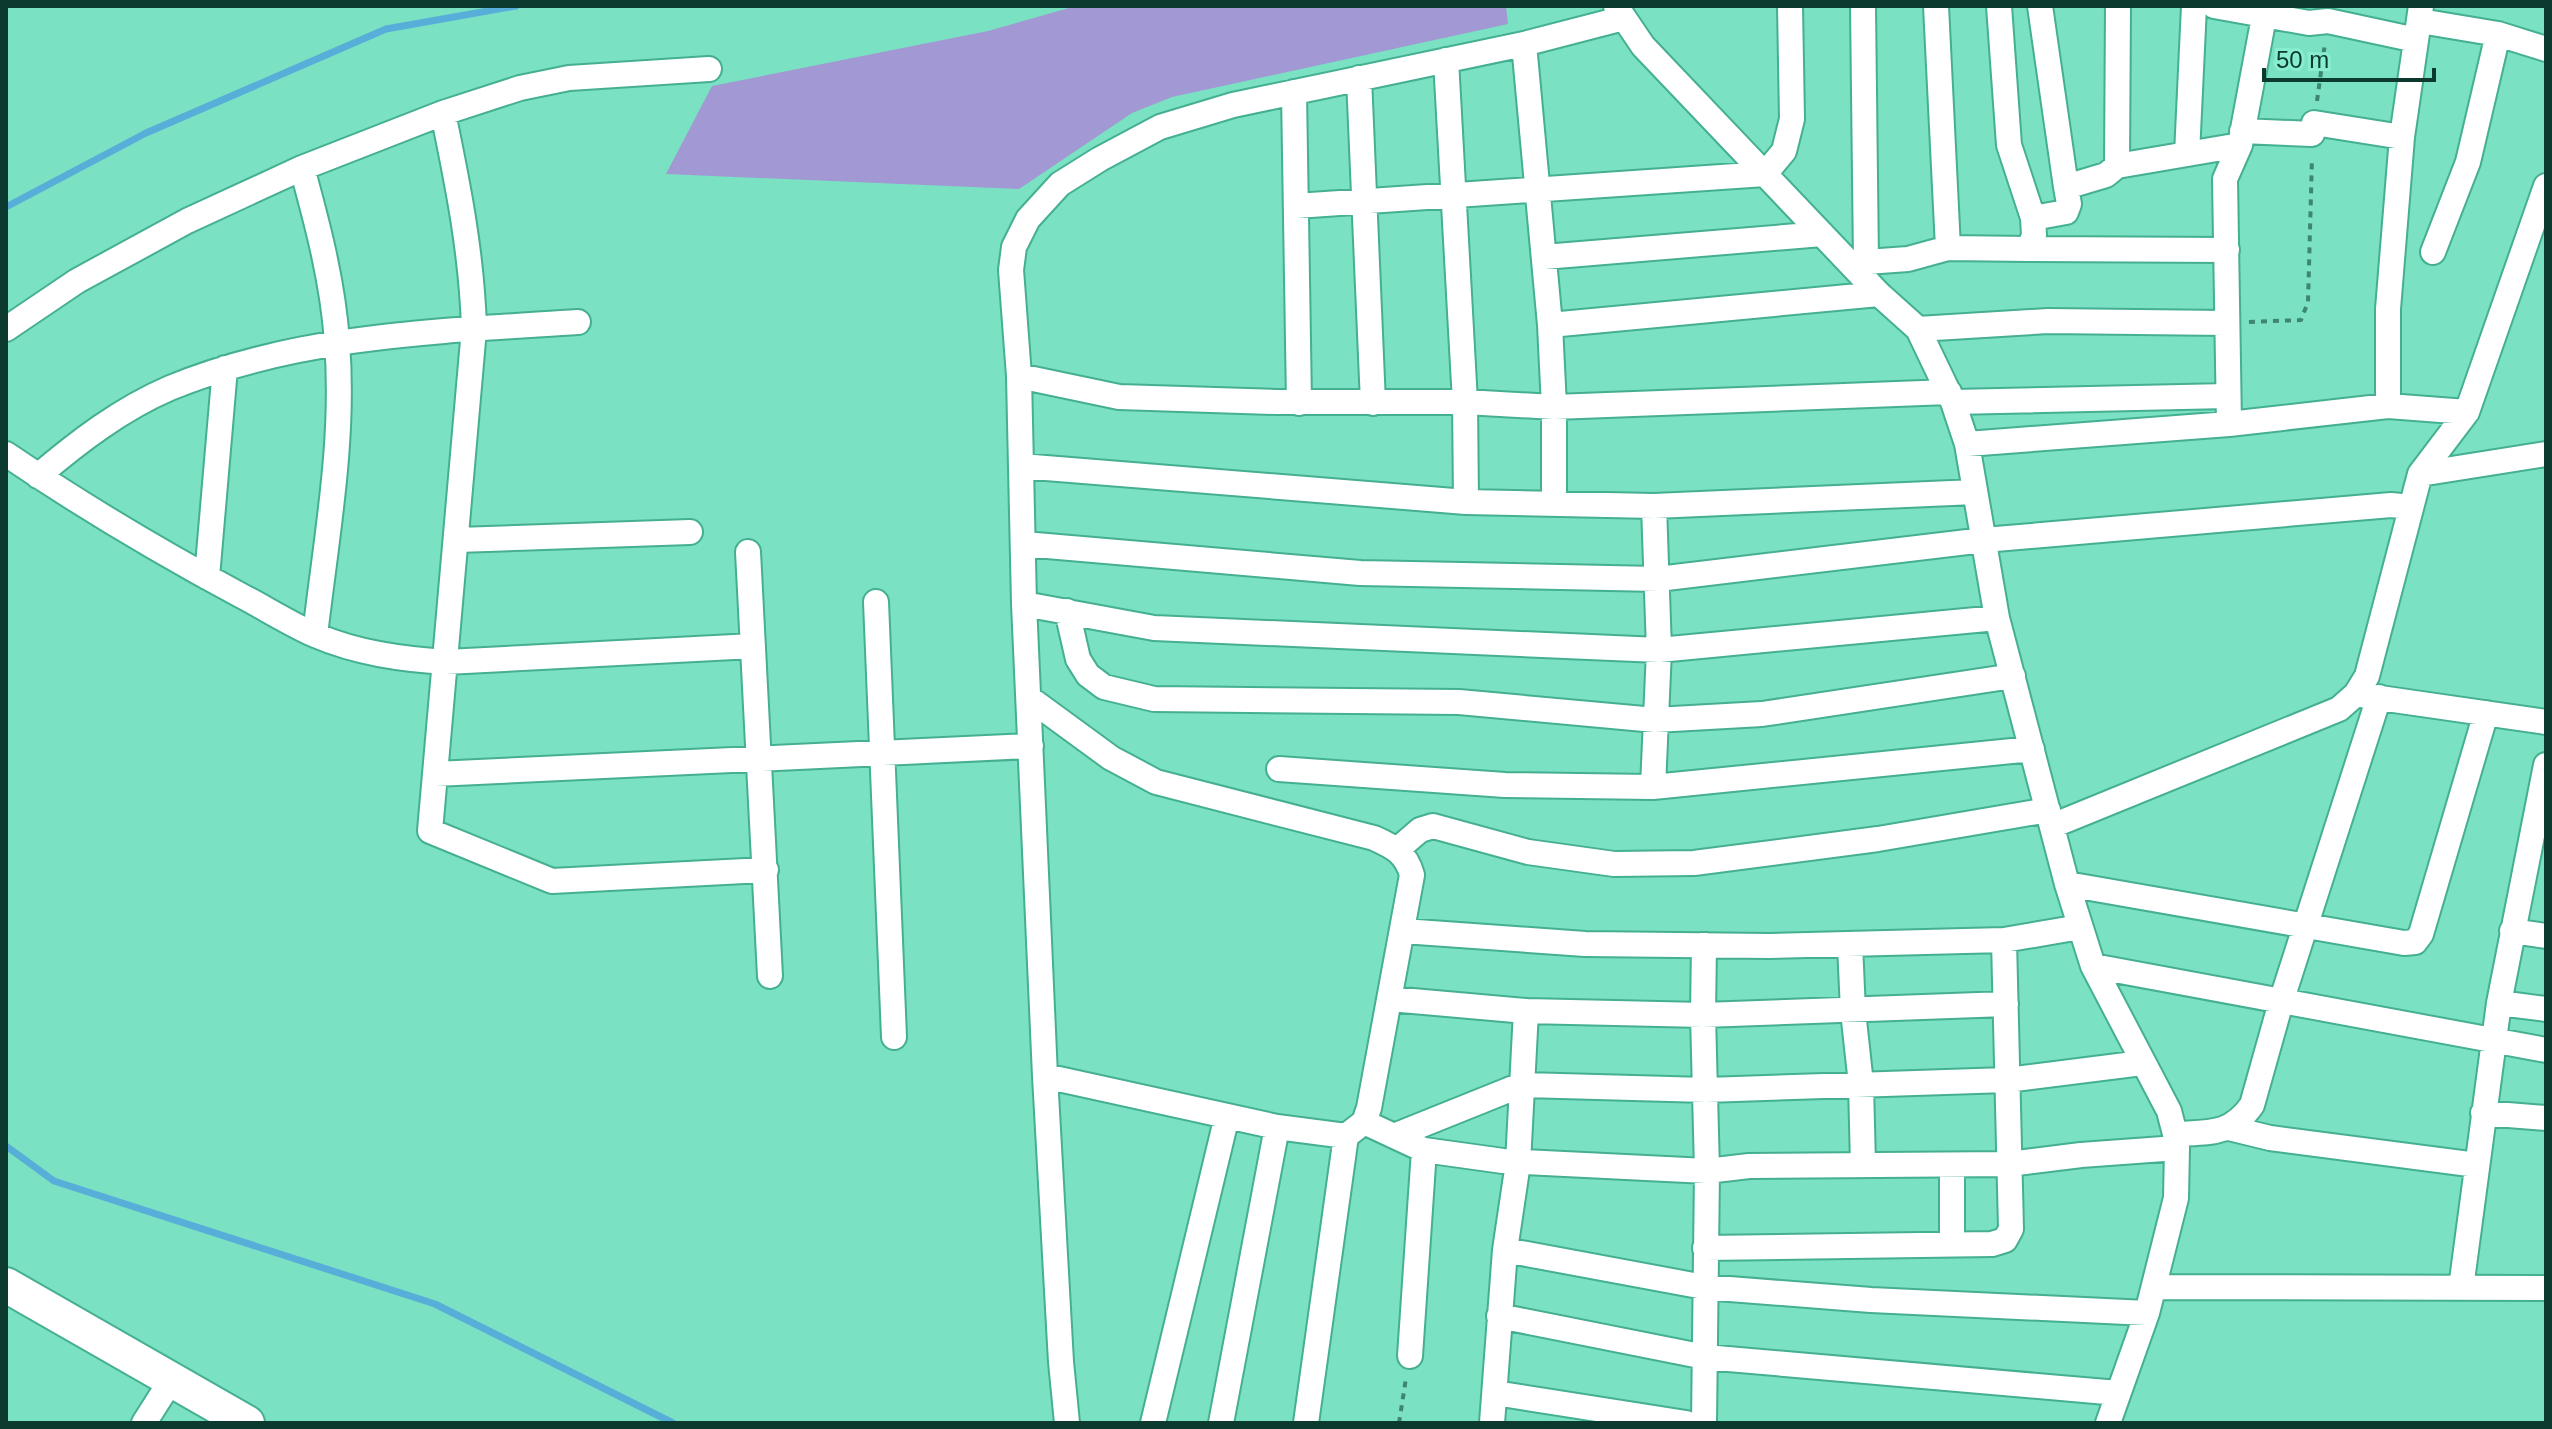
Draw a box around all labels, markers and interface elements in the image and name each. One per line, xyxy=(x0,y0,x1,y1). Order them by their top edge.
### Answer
scale bar xyxy=(2264,32,2434,82)
text: 50 m xyxy=(2276,46,2329,73)

